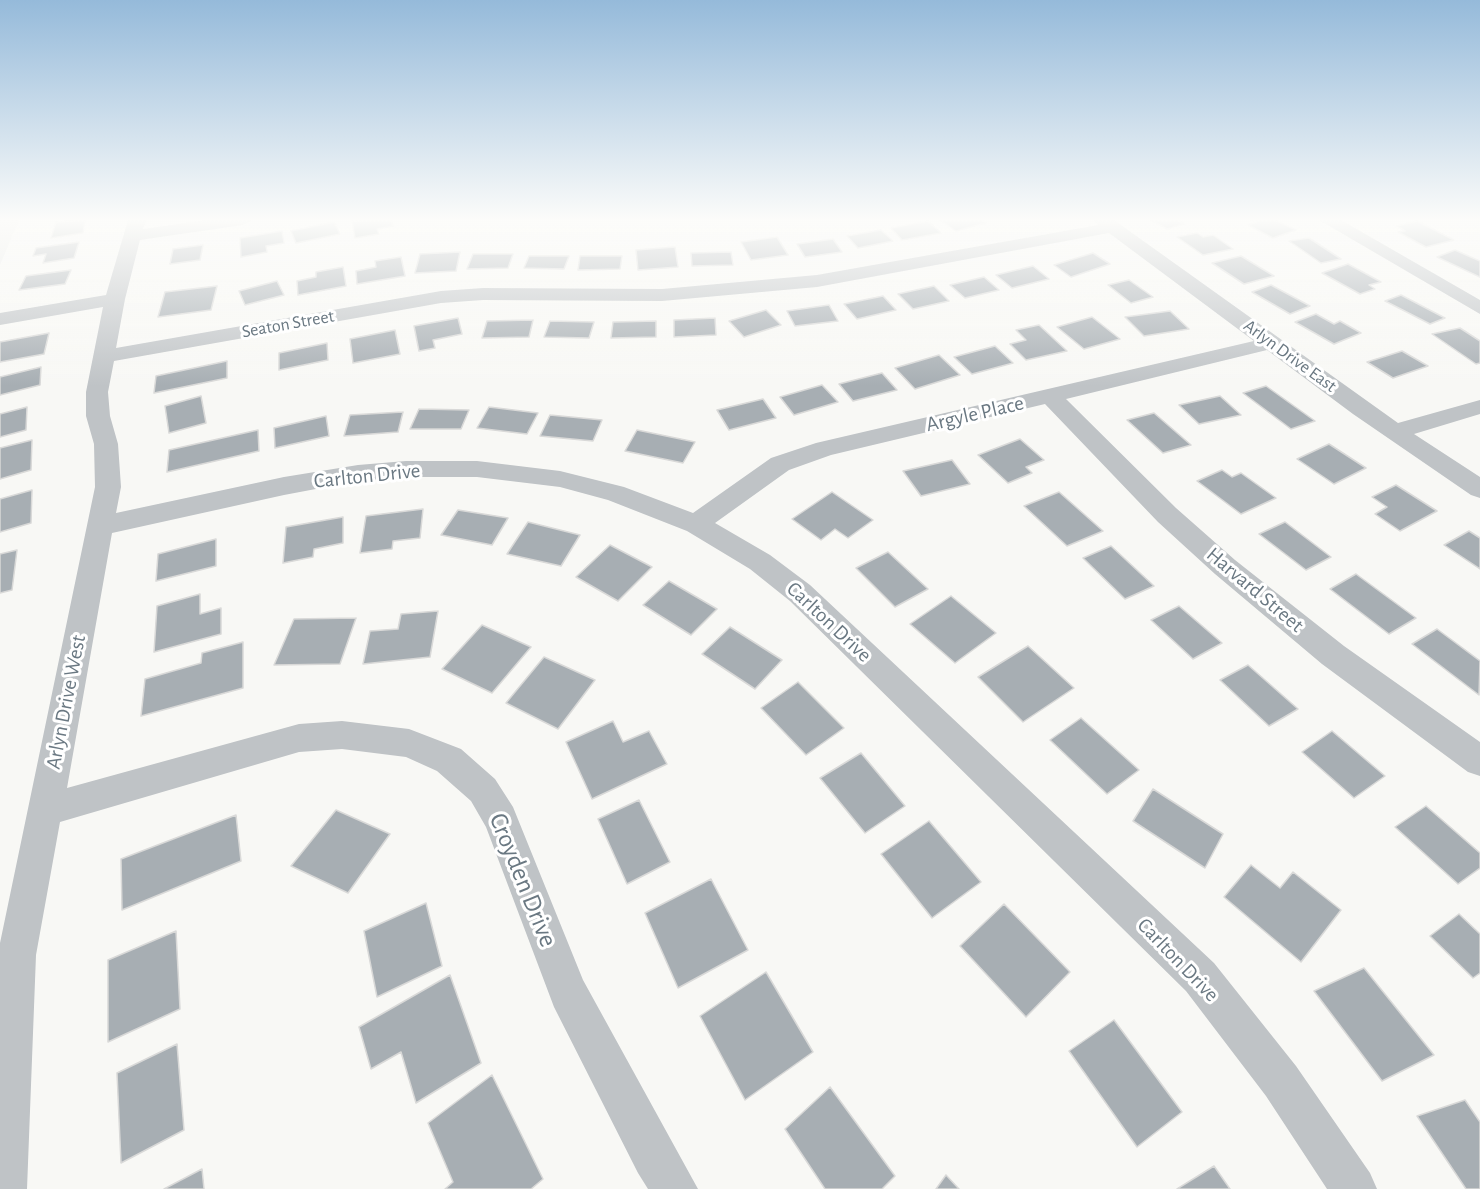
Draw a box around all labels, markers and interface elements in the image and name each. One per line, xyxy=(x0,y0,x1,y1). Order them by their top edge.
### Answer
street label: Seaton Street xyxy=(240,305,336,343)
street label: Arlyn Drive East xyxy=(1239,315,1341,397)
street label: Argyle Place xyxy=(924,390,1026,438)
street label: Carlton Drive xyxy=(313,458,421,494)
street label: Harvard Street xyxy=(1201,542,1309,638)
street label: Carlton Drive xyxy=(781,576,877,668)
street label: Arlyn Drive West xyxy=(41,633,91,771)
street label: Croyden Drive xyxy=(482,808,564,952)
street label: Carlton Drive xyxy=(1132,913,1224,1007)

